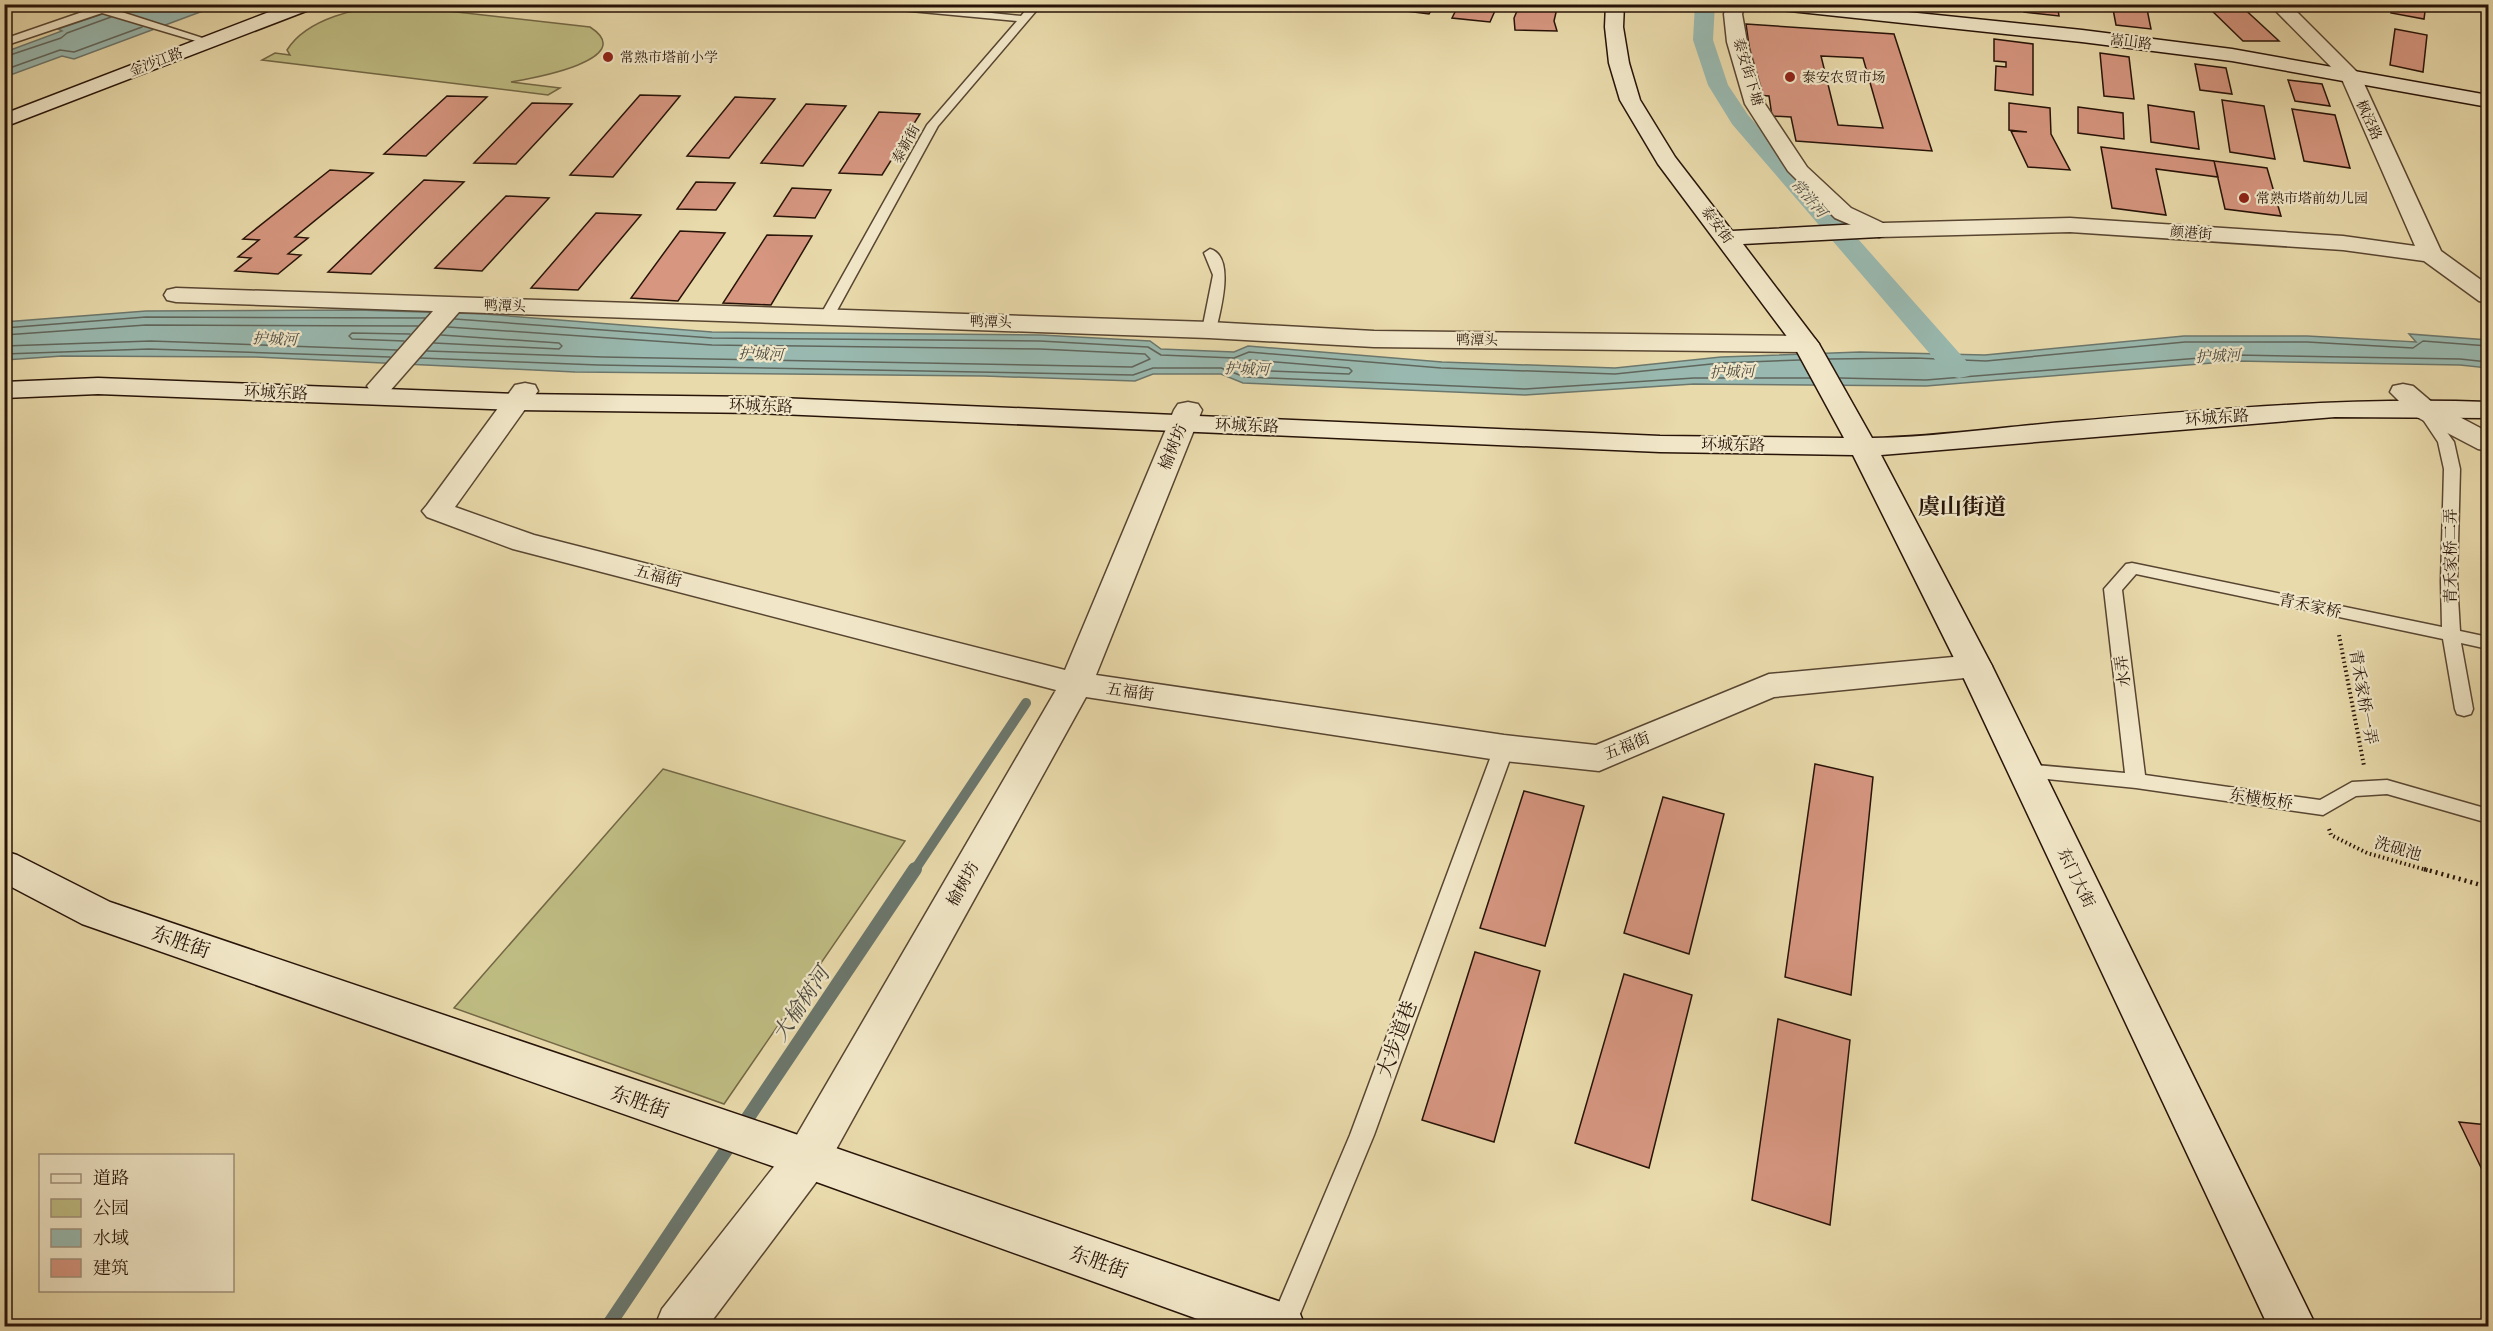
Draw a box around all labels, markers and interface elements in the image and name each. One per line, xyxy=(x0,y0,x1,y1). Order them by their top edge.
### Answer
street label: 嵩山路 xyxy=(2109,30,2153,54)
street label: 泰安街下塘 xyxy=(1729,36,1767,108)
street label: 金沙江路 xyxy=(126,43,186,81)
place label: 常熟市塔前小学 xyxy=(620,48,718,67)
marker: 常熟市塔前小学 xyxy=(601,50,615,64)
place label: 泰安农贸市场 xyxy=(1802,68,1886,87)
marker: 泰安农贸市场 xyxy=(1783,70,1797,84)
street label: 枫泾路 xyxy=(2352,97,2386,143)
street label: 泰新街 xyxy=(888,121,924,167)
water label: 常浒河 xyxy=(1787,174,1833,224)
place label: 常熟市塔前幼儿园 xyxy=(2256,189,2368,208)
marker: 常熟市塔前幼儿园 xyxy=(2237,191,2251,205)
street label: 泰安街 xyxy=(1697,203,1737,247)
street label: 颜港街 xyxy=(2169,222,2213,244)
street label: 鸭潭头 xyxy=(484,296,526,316)
street label: 鸭潭头 xyxy=(970,312,1012,332)
water label: 护城河 xyxy=(252,328,301,350)
street label: 鸭潭头 xyxy=(1456,330,1498,350)
water label: 护城河 xyxy=(738,343,787,365)
water label: 护城河 xyxy=(2195,345,2244,367)
water label: 护城河 xyxy=(1224,358,1273,380)
water label: 护城河 xyxy=(1709,361,1758,383)
street label: 环城东路 xyxy=(244,381,308,405)
street label: 环城东路 xyxy=(729,394,793,418)
street label: 环城东路 xyxy=(2184,405,2250,431)
street label: 环城东路 xyxy=(1215,414,1279,438)
street label: 榆树坊 xyxy=(1154,421,1192,473)
street label: 环城东路 xyxy=(1701,433,1765,457)
district label: 虞山街道 xyxy=(1918,492,2006,522)
street label: 青禾家桥二弄 xyxy=(2440,508,2462,604)
street label: 五福街 xyxy=(632,560,684,592)
street label: 青禾家桥 xyxy=(2276,589,2344,623)
street label: 青禾家桥一弄 xyxy=(2344,648,2382,746)
street label: 水弄 xyxy=(2110,654,2136,688)
street label: 五福街 xyxy=(1105,678,1155,706)
street label: 五福街 xyxy=(1601,727,1653,765)
street label: 东横板桥 xyxy=(2228,784,2294,814)
street label: 洗砚池 xyxy=(2372,832,2424,866)
street label: 东门大街 xyxy=(2052,844,2100,912)
street label: 榆树坊 xyxy=(942,858,984,910)
street label: 东胜街 xyxy=(148,919,214,965)
water label: 大榆树河 xyxy=(766,958,838,1047)
street label: 大步道巷 xyxy=(1371,997,1423,1081)
street label: 东胜街 xyxy=(607,1079,673,1125)
legend xyxy=(39,1154,234,1292)
text: 道路 xyxy=(93,1166,129,1190)
text: 公园 xyxy=(93,1196,129,1220)
text: 水域 xyxy=(93,1226,129,1250)
street label: 东胜街 xyxy=(1066,1239,1132,1285)
text: 建筑 xyxy=(93,1256,129,1280)

